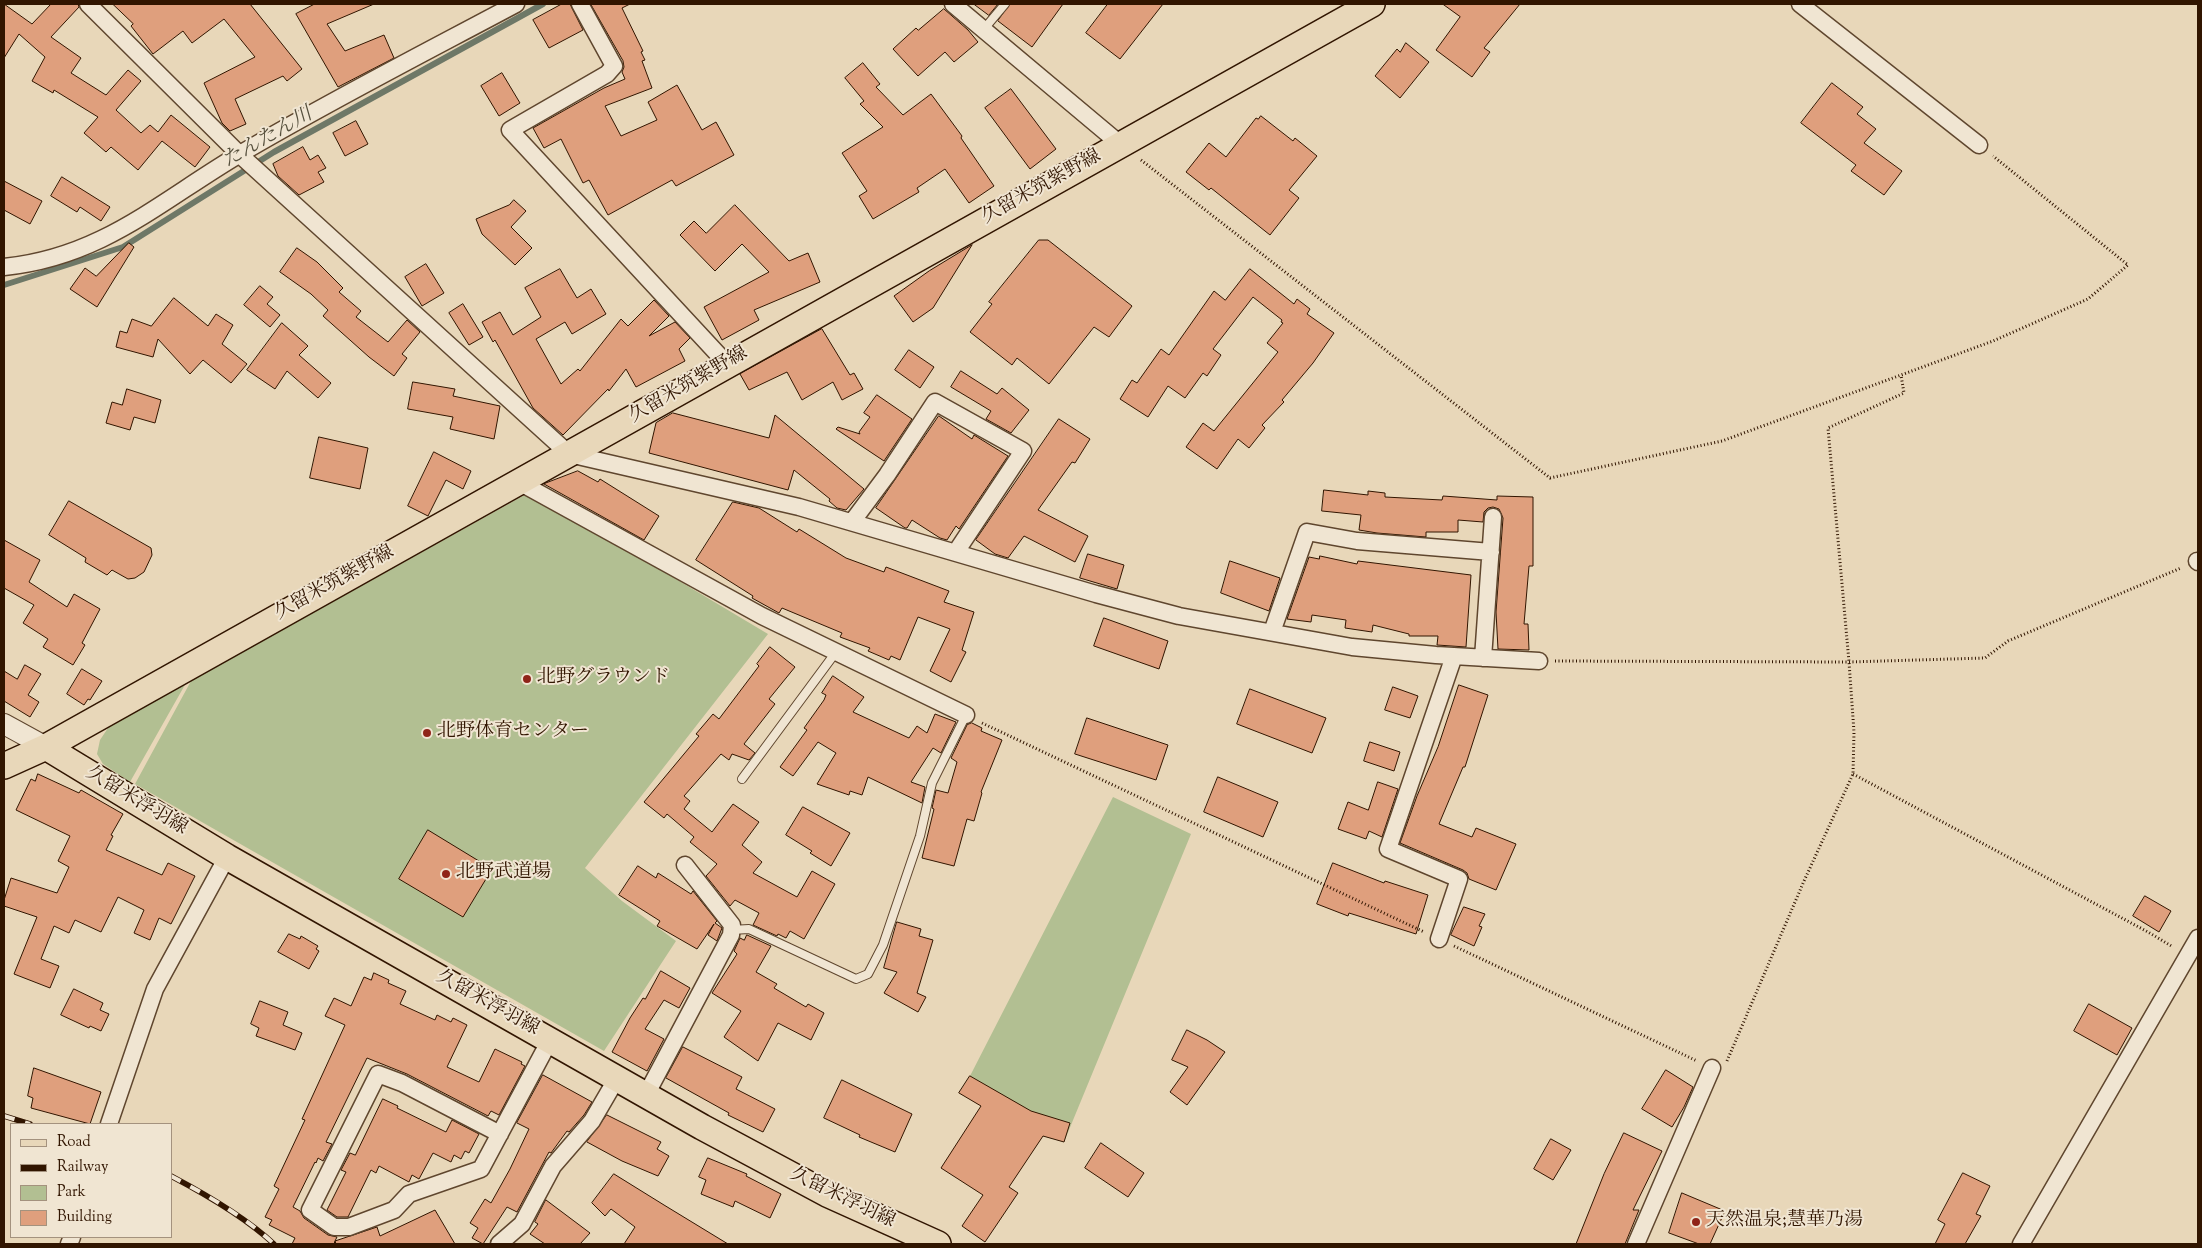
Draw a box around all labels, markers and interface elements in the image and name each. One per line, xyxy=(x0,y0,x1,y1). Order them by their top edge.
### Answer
water label: たんたん川 xyxy=(219,104,317,174)
street label: 久留米筑紫野線 xyxy=(978,146,1106,230)
street label: 久留米筑紫野線 xyxy=(626,343,752,429)
street label: 久留米筑紫野線 xyxy=(271,542,399,626)
place label: 北野グラウンド xyxy=(537,668,670,690)
marker: 北野グラウンド xyxy=(521,673,533,685)
place label: 北野体育センター xyxy=(437,722,589,744)
marker: 北野体育センター xyxy=(421,727,433,739)
street label: 久留米浮羽線 xyxy=(81,763,191,841)
place label: 北野武道場 xyxy=(456,863,551,885)
marker: 北野武道場 xyxy=(440,868,452,880)
street label: 久留米浮羽線 xyxy=(432,966,542,1042)
legend xyxy=(10,1123,172,1238)
text: Road xyxy=(57,1132,91,1153)
text: Railway xyxy=(57,1157,108,1178)
street label: 久留米浮羽線 xyxy=(786,1164,898,1234)
text: Park xyxy=(57,1182,86,1203)
text: Building xyxy=(57,1207,112,1228)
place label: 天然温泉;慧華乃湯 xyxy=(1706,1211,1863,1233)
marker: 天然温泉;慧華乃湯 xyxy=(1690,1216,1702,1228)

